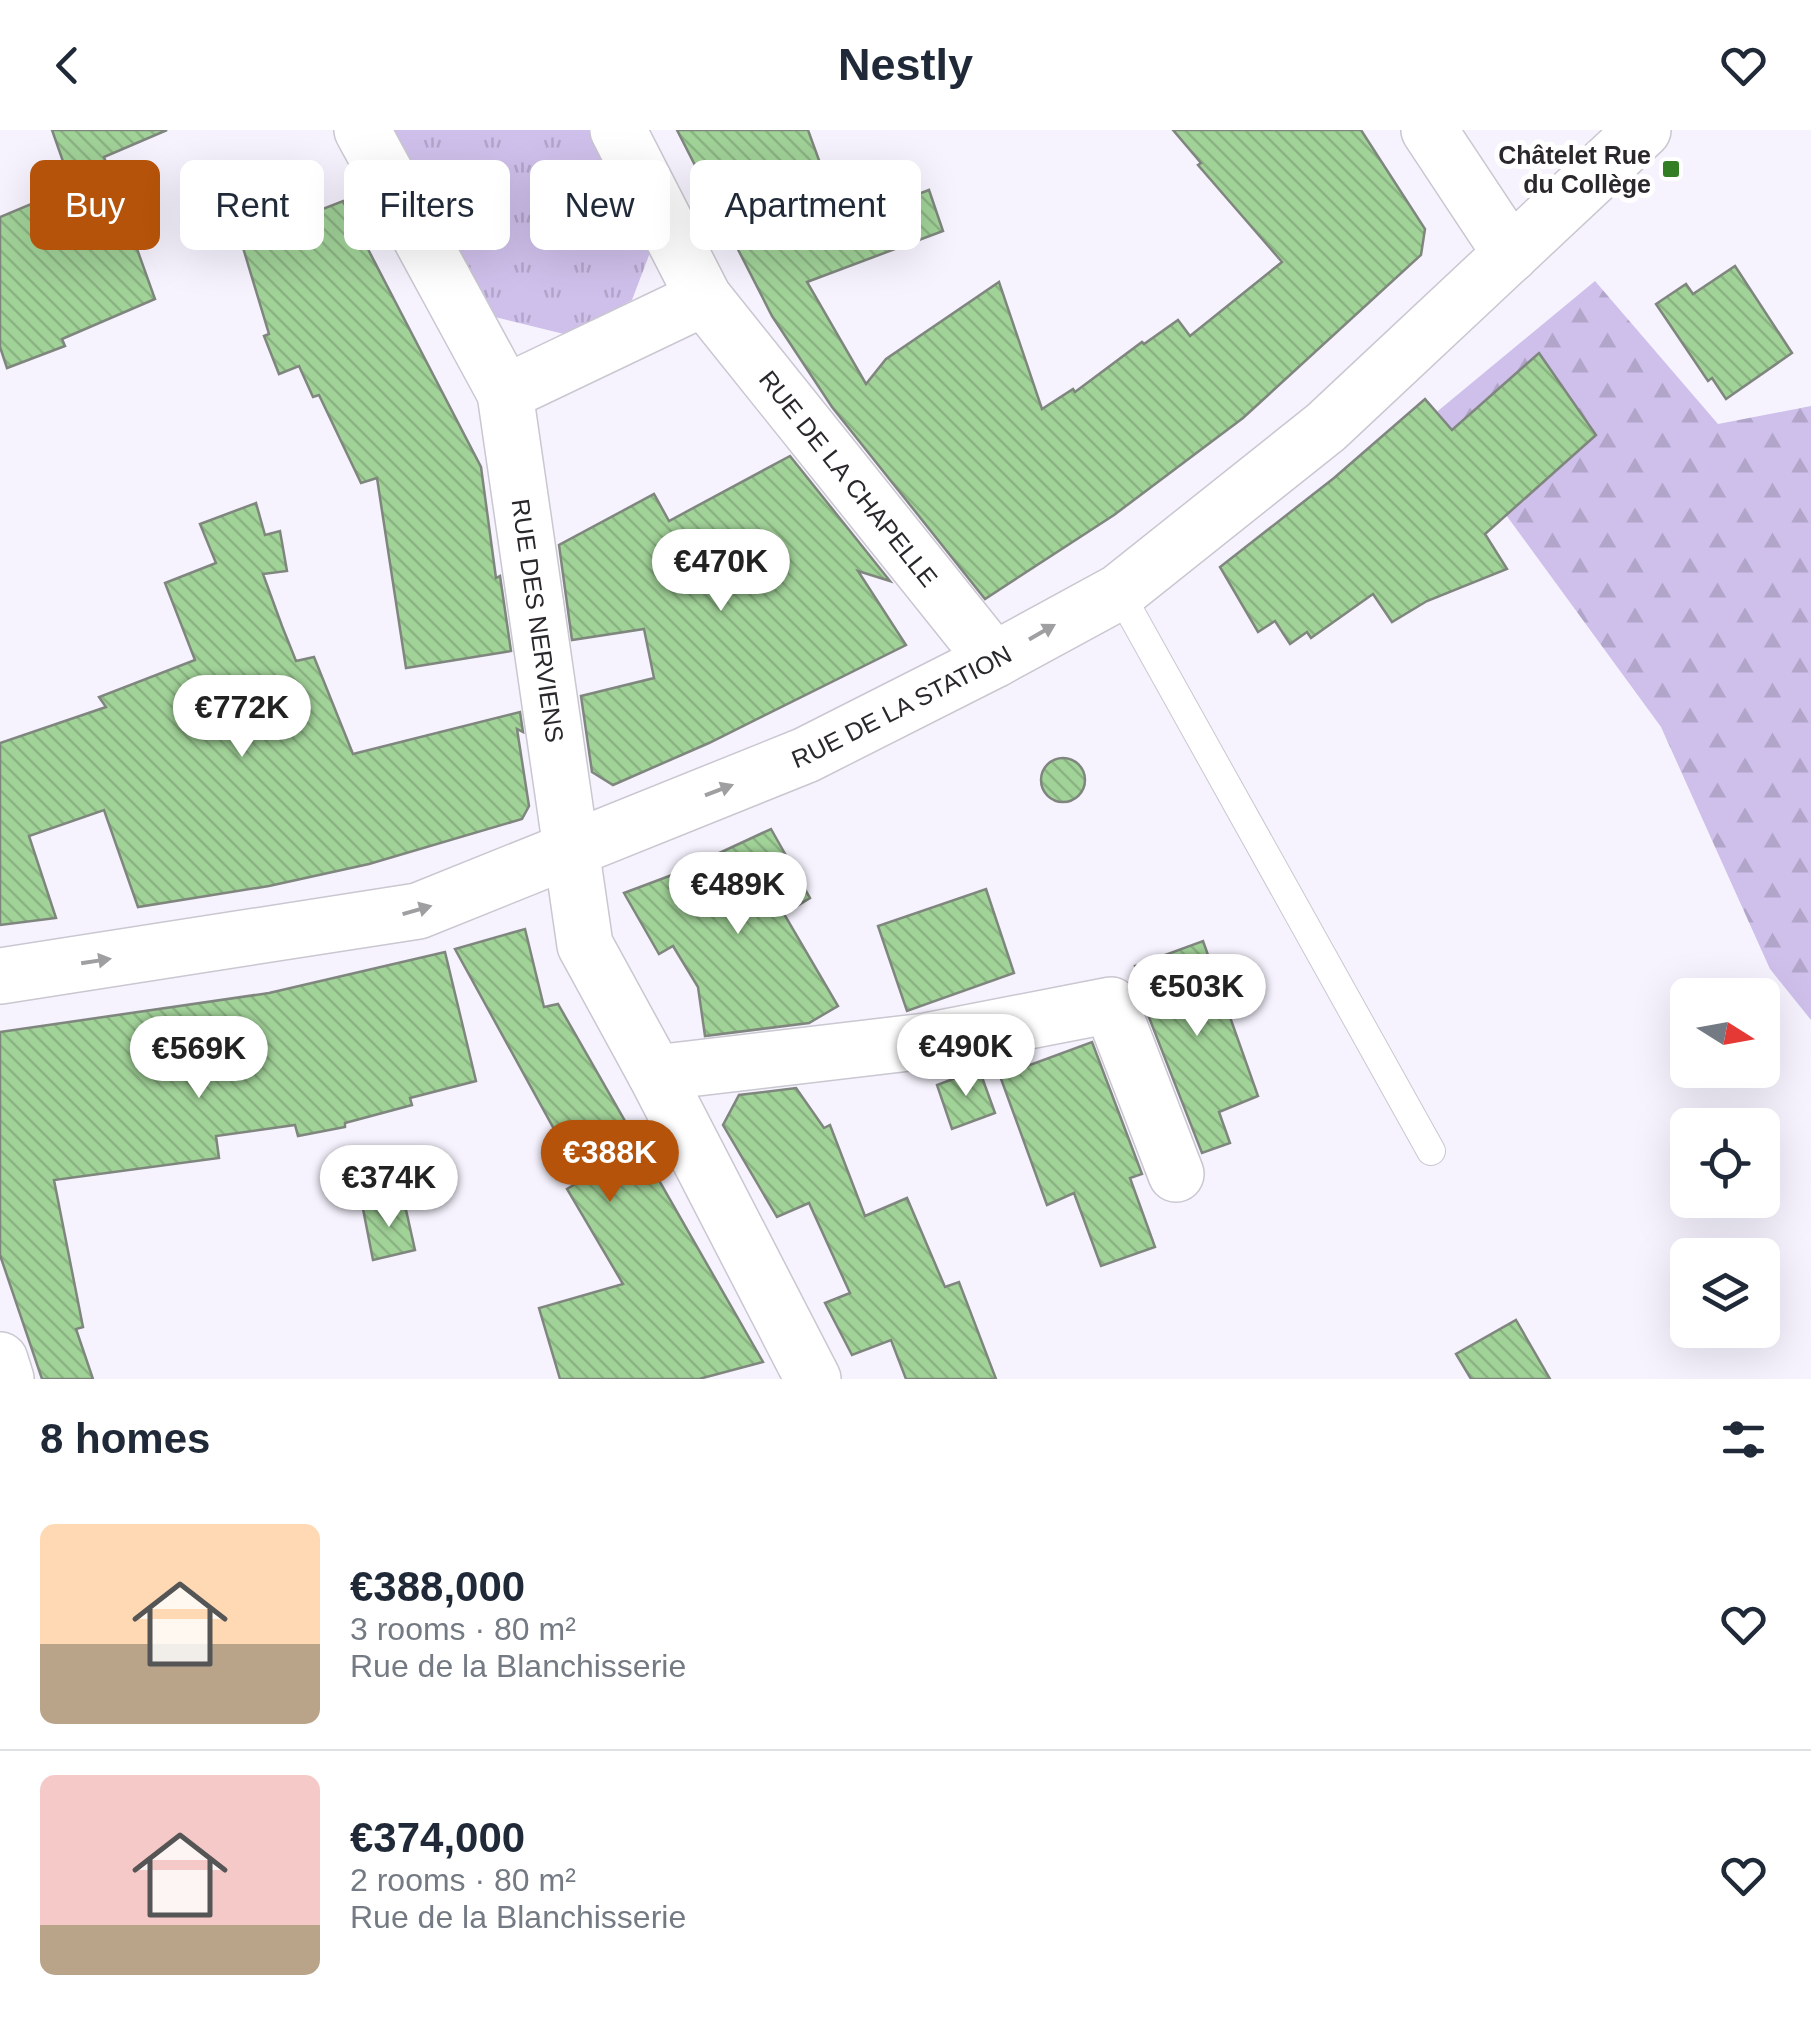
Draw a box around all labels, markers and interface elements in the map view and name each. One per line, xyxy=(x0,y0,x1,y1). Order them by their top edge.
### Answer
icon: back xyxy=(40,38,95,93)
icon: heart xyxy=(1716,38,1771,93)
text: Nestly xyxy=(838,39,973,90)
place label: Châtelet Rue du Collège xyxy=(1498,141,1651,198)
marker: Châtelet Rue du Collège xyxy=(1660,158,1682,180)
chip: Buy xyxy=(30,160,160,250)
chip: Rent xyxy=(180,160,324,250)
chip: Filters xyxy=(344,160,510,250)
chip: New xyxy=(530,160,670,250)
chip: Apartment xyxy=(690,160,921,250)
street label: RUE DE LA CHAPELLE xyxy=(754,365,943,592)
street label: RUE DES NERVIENS xyxy=(507,497,569,744)
pin: €470K xyxy=(651,529,791,614)
text: €470K xyxy=(674,543,768,579)
one-way arrow xyxy=(1028,624,1056,642)
street label: RUE DE LA STATION xyxy=(787,639,1016,773)
pin: €772K xyxy=(172,675,312,760)
text: €772K xyxy=(195,689,289,725)
one-way arrow xyxy=(704,781,734,797)
pin: €489K xyxy=(668,852,808,937)
text: €489K xyxy=(691,866,785,902)
one-way arrow xyxy=(402,901,433,917)
one-way arrow xyxy=(81,953,113,969)
pin: €503K xyxy=(1127,954,1267,1039)
text: €503K xyxy=(1150,968,1244,1004)
north arrow xyxy=(1670,978,1780,1088)
map controls xyxy=(1670,978,1780,1348)
pin: €490K xyxy=(896,1014,1036,1099)
pin: €569K xyxy=(129,1016,269,1101)
text: €490K xyxy=(919,1028,1013,1064)
text: €569K xyxy=(152,1030,246,1066)
button: locate xyxy=(1670,1108,1780,1218)
pin: €388K xyxy=(540,1120,680,1205)
text: €388K xyxy=(563,1134,657,1170)
pin: €374K xyxy=(319,1145,459,1230)
text: €374K xyxy=(342,1159,436,1195)
button: layers xyxy=(1670,1238,1780,1348)
icon: filters xyxy=(1716,1412,1771,1467)
text: 8 homes xyxy=(40,1415,210,1462)
text: €388,000 xyxy=(350,1563,525,1610)
icon: home xyxy=(120,1564,240,1684)
icon: heart xyxy=(1716,1597,1771,1652)
text: 3 rooms · 80 m² xyxy=(350,1611,576,1647)
text: Rue de la Blanchisserie xyxy=(350,1648,686,1684)
text: €374,000 xyxy=(350,1814,525,1861)
icon: home xyxy=(120,1815,240,1935)
icon: heart xyxy=(1716,1848,1771,1903)
text: 2 rooms · 80 m² xyxy=(350,1862,576,1898)
text: Rue de la Blanchisserie xyxy=(350,1899,686,1935)

